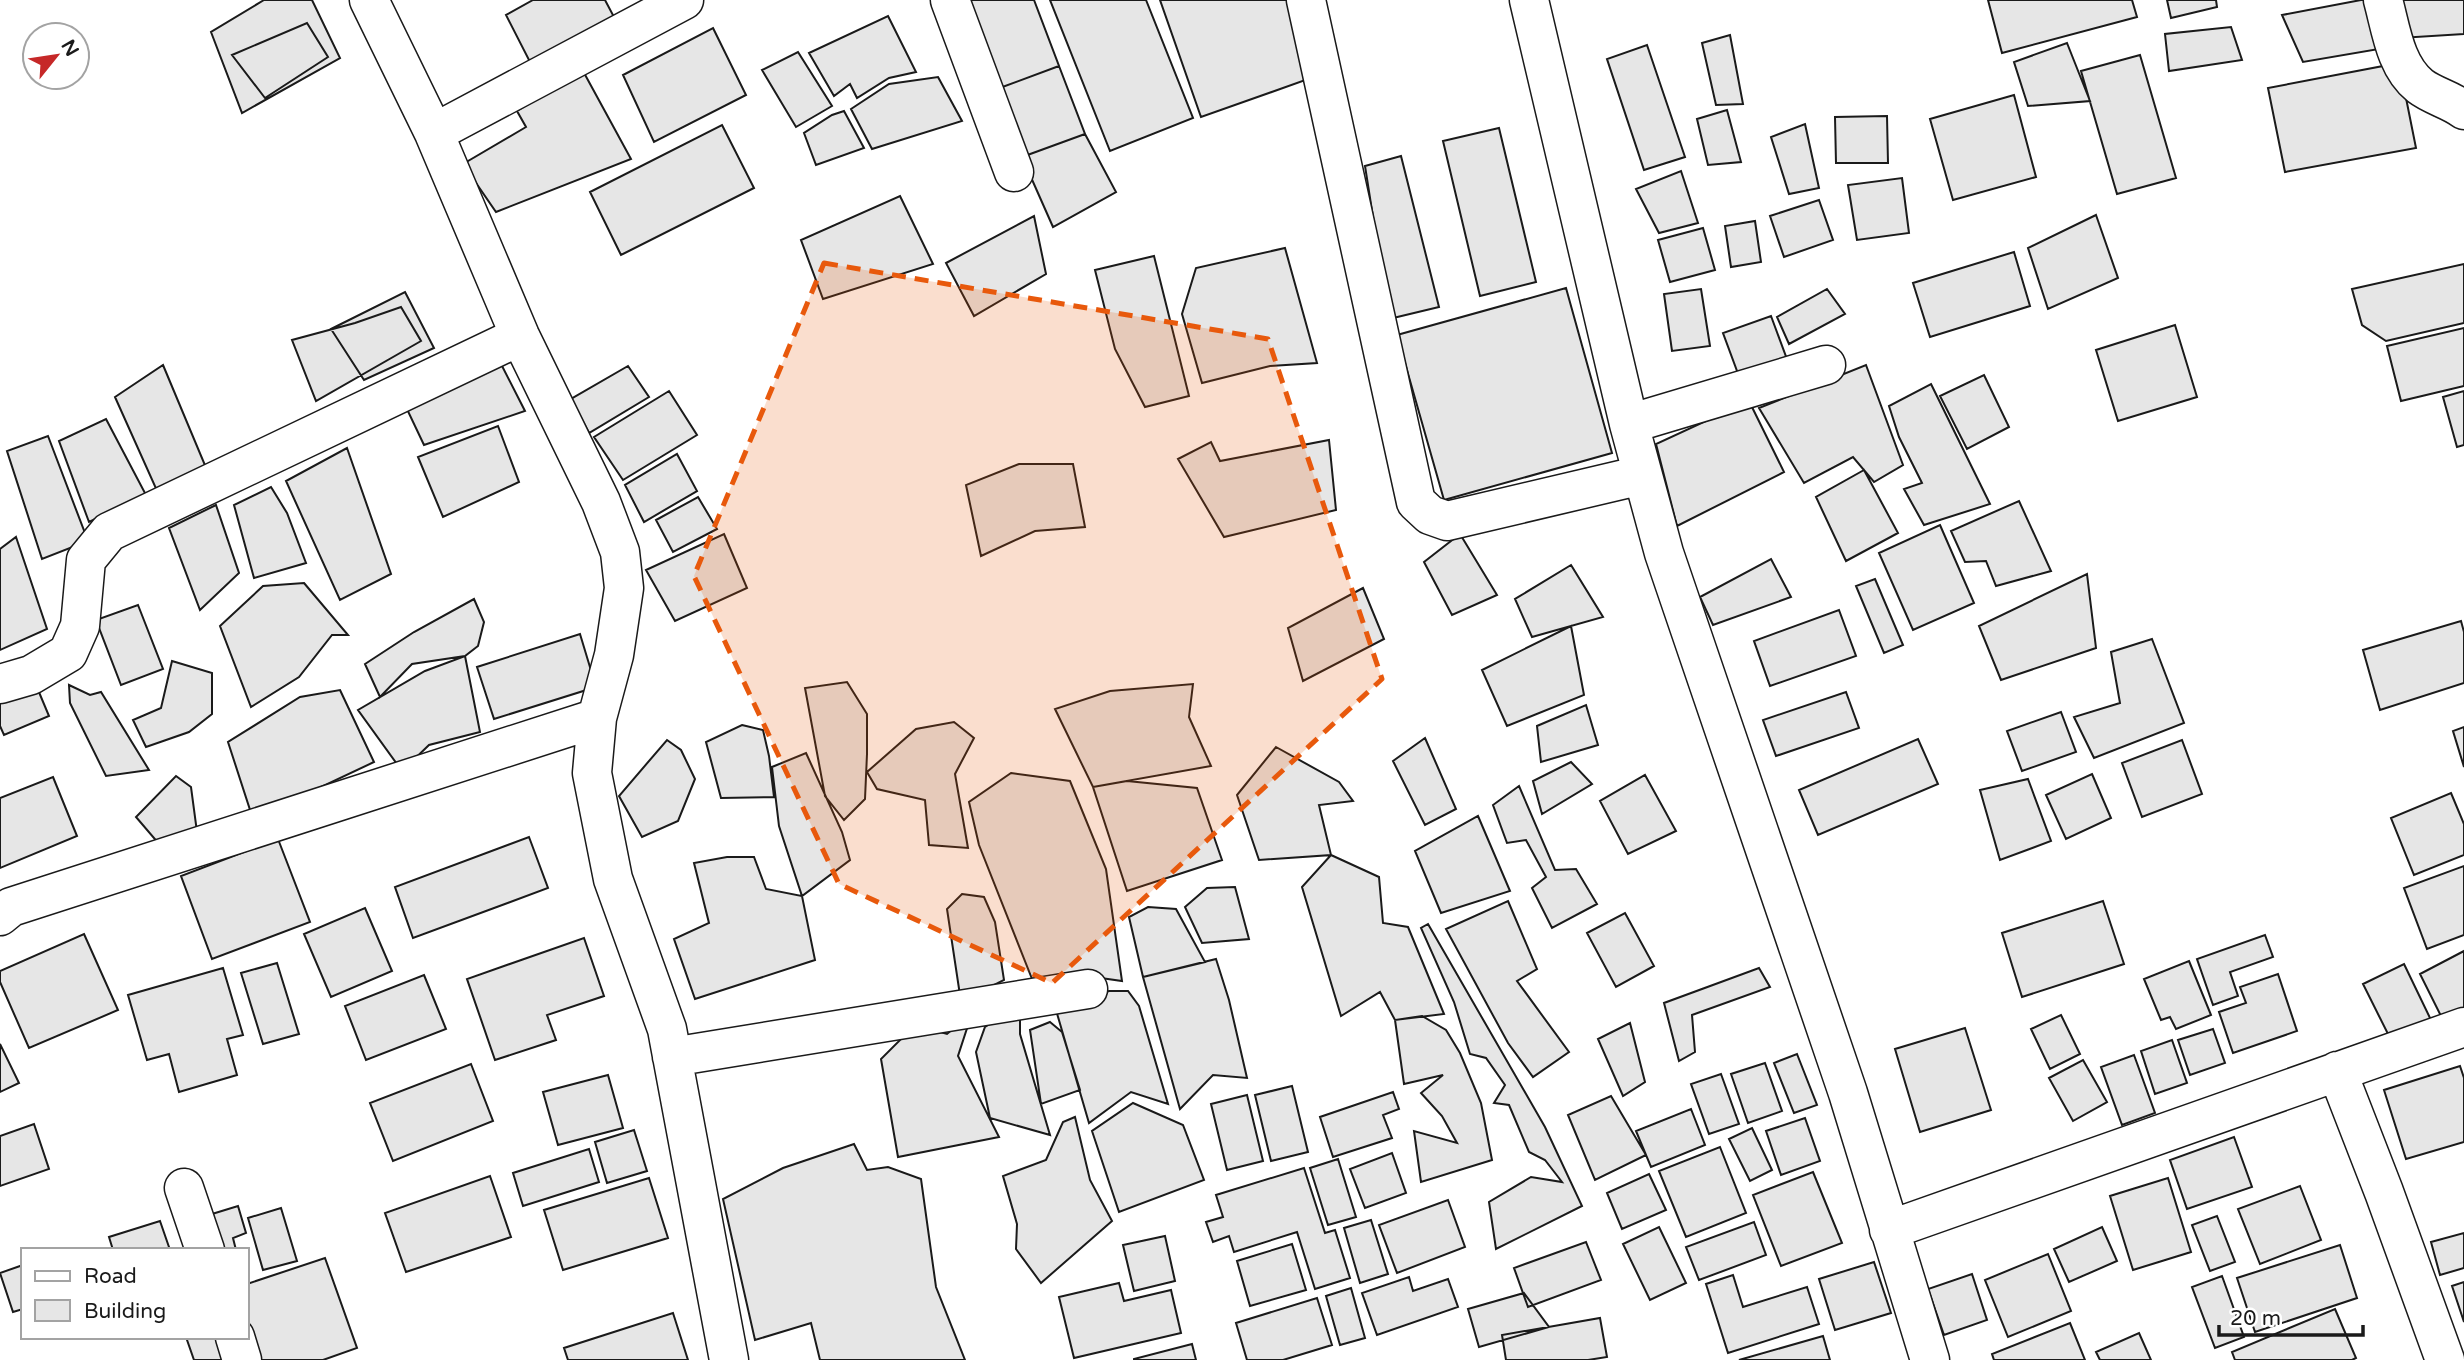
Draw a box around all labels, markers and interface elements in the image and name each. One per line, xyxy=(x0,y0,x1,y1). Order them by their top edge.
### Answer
north arrow xyxy=(21,21,91,91)
text: N xyxy=(57,36,83,60)
legend xyxy=(21,1248,248,1339)
text: Road xyxy=(84,1264,137,1289)
scale bar xyxy=(2219,1294,2362,1338)
text: Building xyxy=(84,1299,166,1324)
text: 20 m xyxy=(2230,1306,2281,1331)

